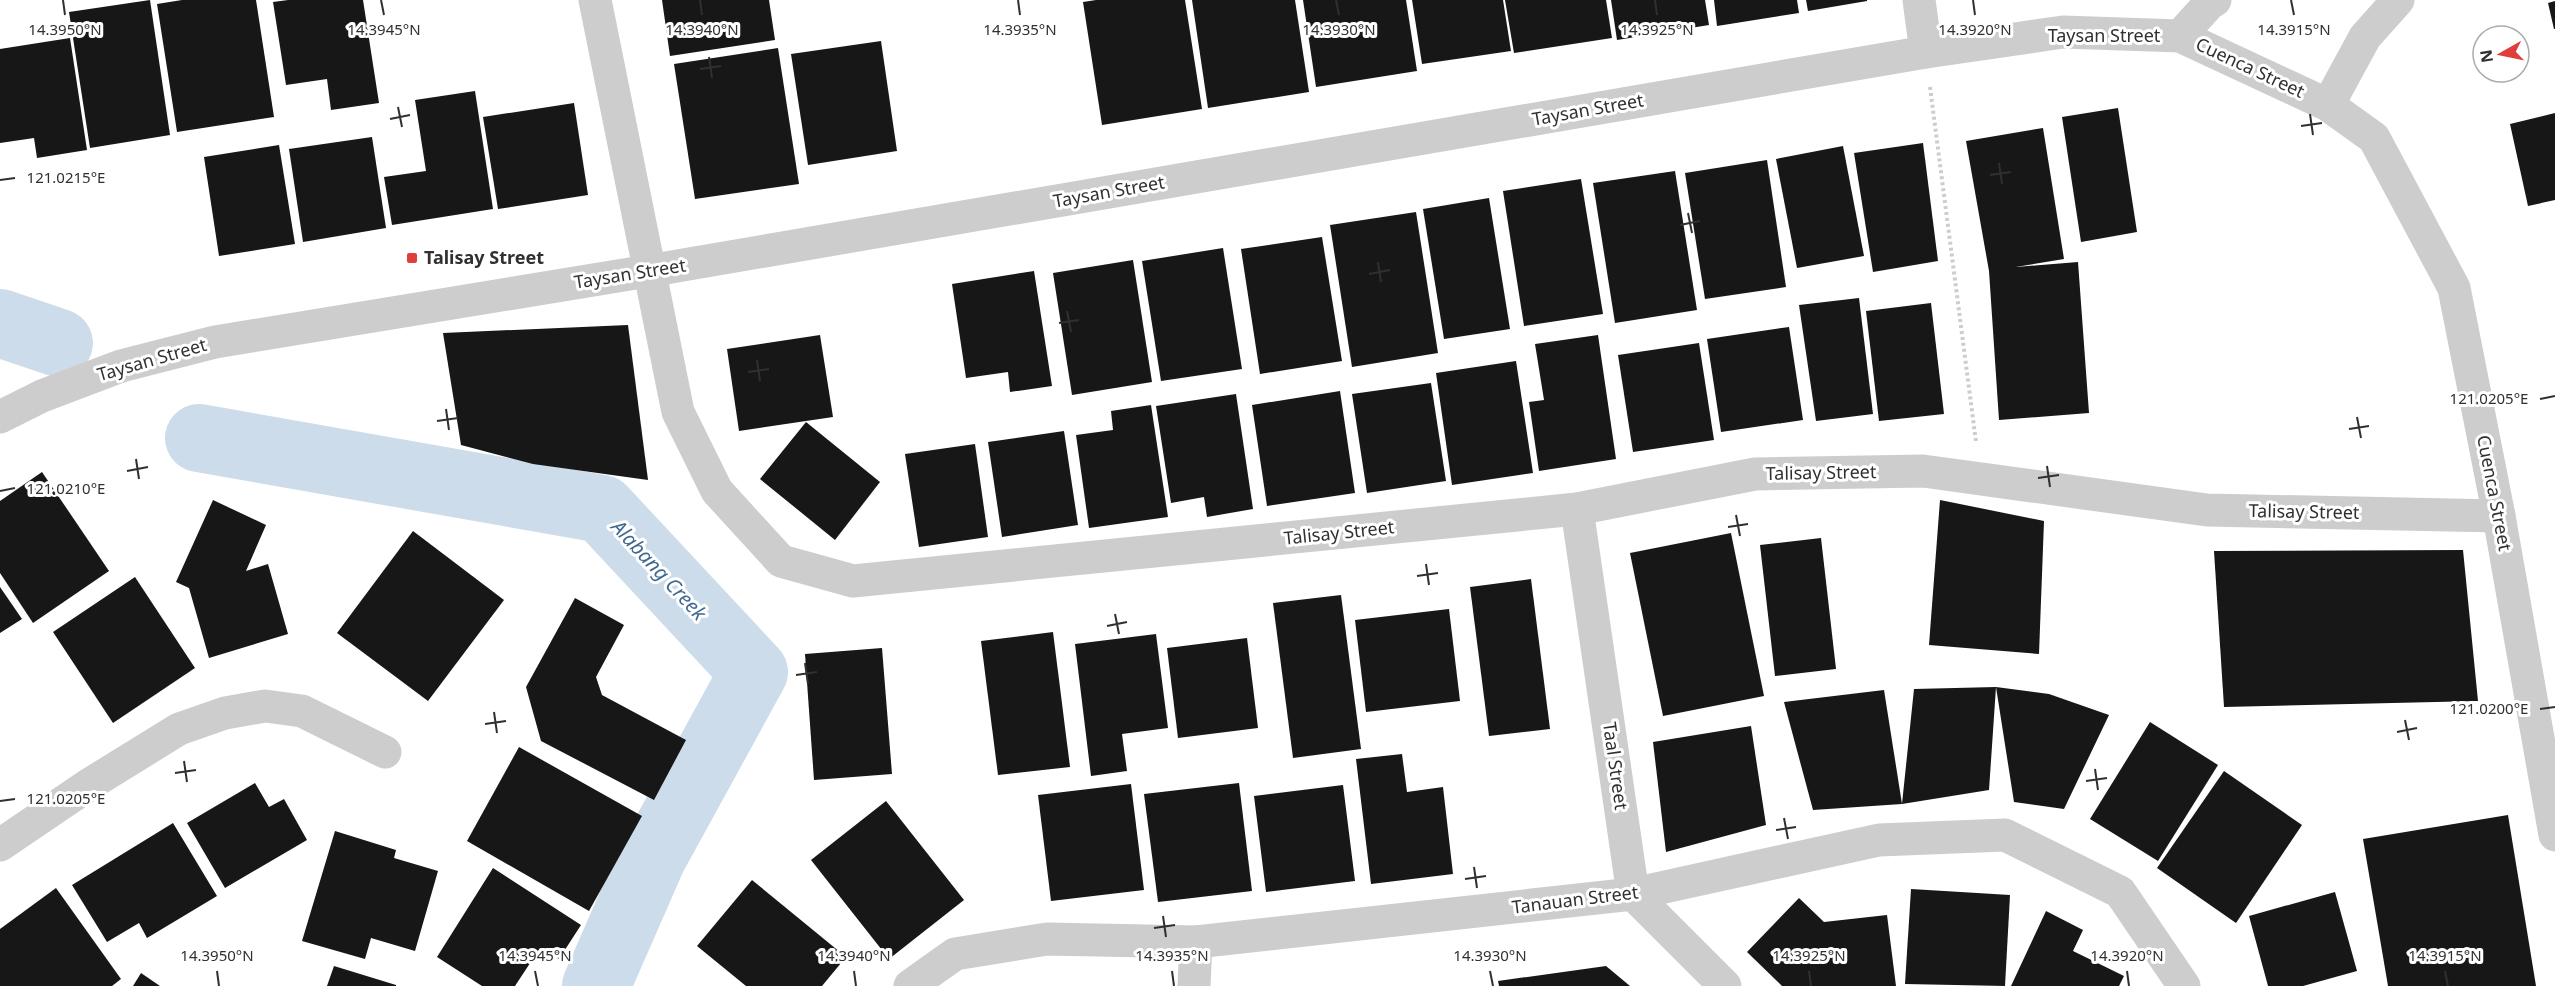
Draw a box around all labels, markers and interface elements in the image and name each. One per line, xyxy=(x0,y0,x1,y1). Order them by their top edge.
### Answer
text: 14.3950°N xyxy=(28,19,102,39)
text: 14.3945°N xyxy=(347,19,421,39)
text: 14.3940°N xyxy=(665,19,739,39)
text: 14.3935°N xyxy=(983,19,1057,39)
text: 14.3930°N xyxy=(1302,19,1376,39)
text: 14.3925°N xyxy=(1620,19,1694,39)
text: 14.3920°N xyxy=(1938,19,2012,39)
text: 14.3915°N xyxy=(2257,19,2331,39)
street label: Taysan Street xyxy=(2048,23,2161,47)
north arrow xyxy=(2471,24,2531,84)
street label: Cuenca Street xyxy=(2192,31,2309,103)
text: N xyxy=(2474,48,2498,64)
street label: Taysan Street xyxy=(1530,87,1646,131)
text: 121.0215°E xyxy=(27,167,105,187)
street label: Taysan Street xyxy=(1051,169,1167,213)
place label: Talisay Street xyxy=(424,245,544,269)
marker: Talisay Street xyxy=(405,251,419,265)
street label: Taysan Street xyxy=(572,252,688,294)
street label: Taysan Street xyxy=(94,332,210,386)
text: 121.0205°E xyxy=(2450,388,2528,408)
street label: Cuenca Street xyxy=(2472,433,2518,553)
street label: Talisay Street xyxy=(1765,459,1877,485)
text: 121.0210°E xyxy=(27,478,105,498)
street label: Talisay Street xyxy=(2248,498,2360,524)
water label: Alabang Creek xyxy=(604,512,714,627)
street label: Talisay Street xyxy=(1283,514,1396,550)
text: 121.0200°E xyxy=(2450,698,2528,718)
street label: Taal Street xyxy=(1598,720,1634,812)
text: 121.0205°E xyxy=(27,788,105,808)
street label: Tanauan Street xyxy=(1510,879,1640,919)
text: 14.3950°N xyxy=(180,945,254,965)
text: 14.3945°N xyxy=(498,945,572,965)
text: 14.3940°N xyxy=(817,945,891,965)
text: 14.3935°N xyxy=(1135,945,1209,965)
text: 14.3930°N xyxy=(1453,945,1527,965)
text: 14.3925°N xyxy=(1772,945,1846,965)
text: 14.3920°N xyxy=(2090,945,2164,965)
text: 14.3915°N xyxy=(2408,945,2482,965)

